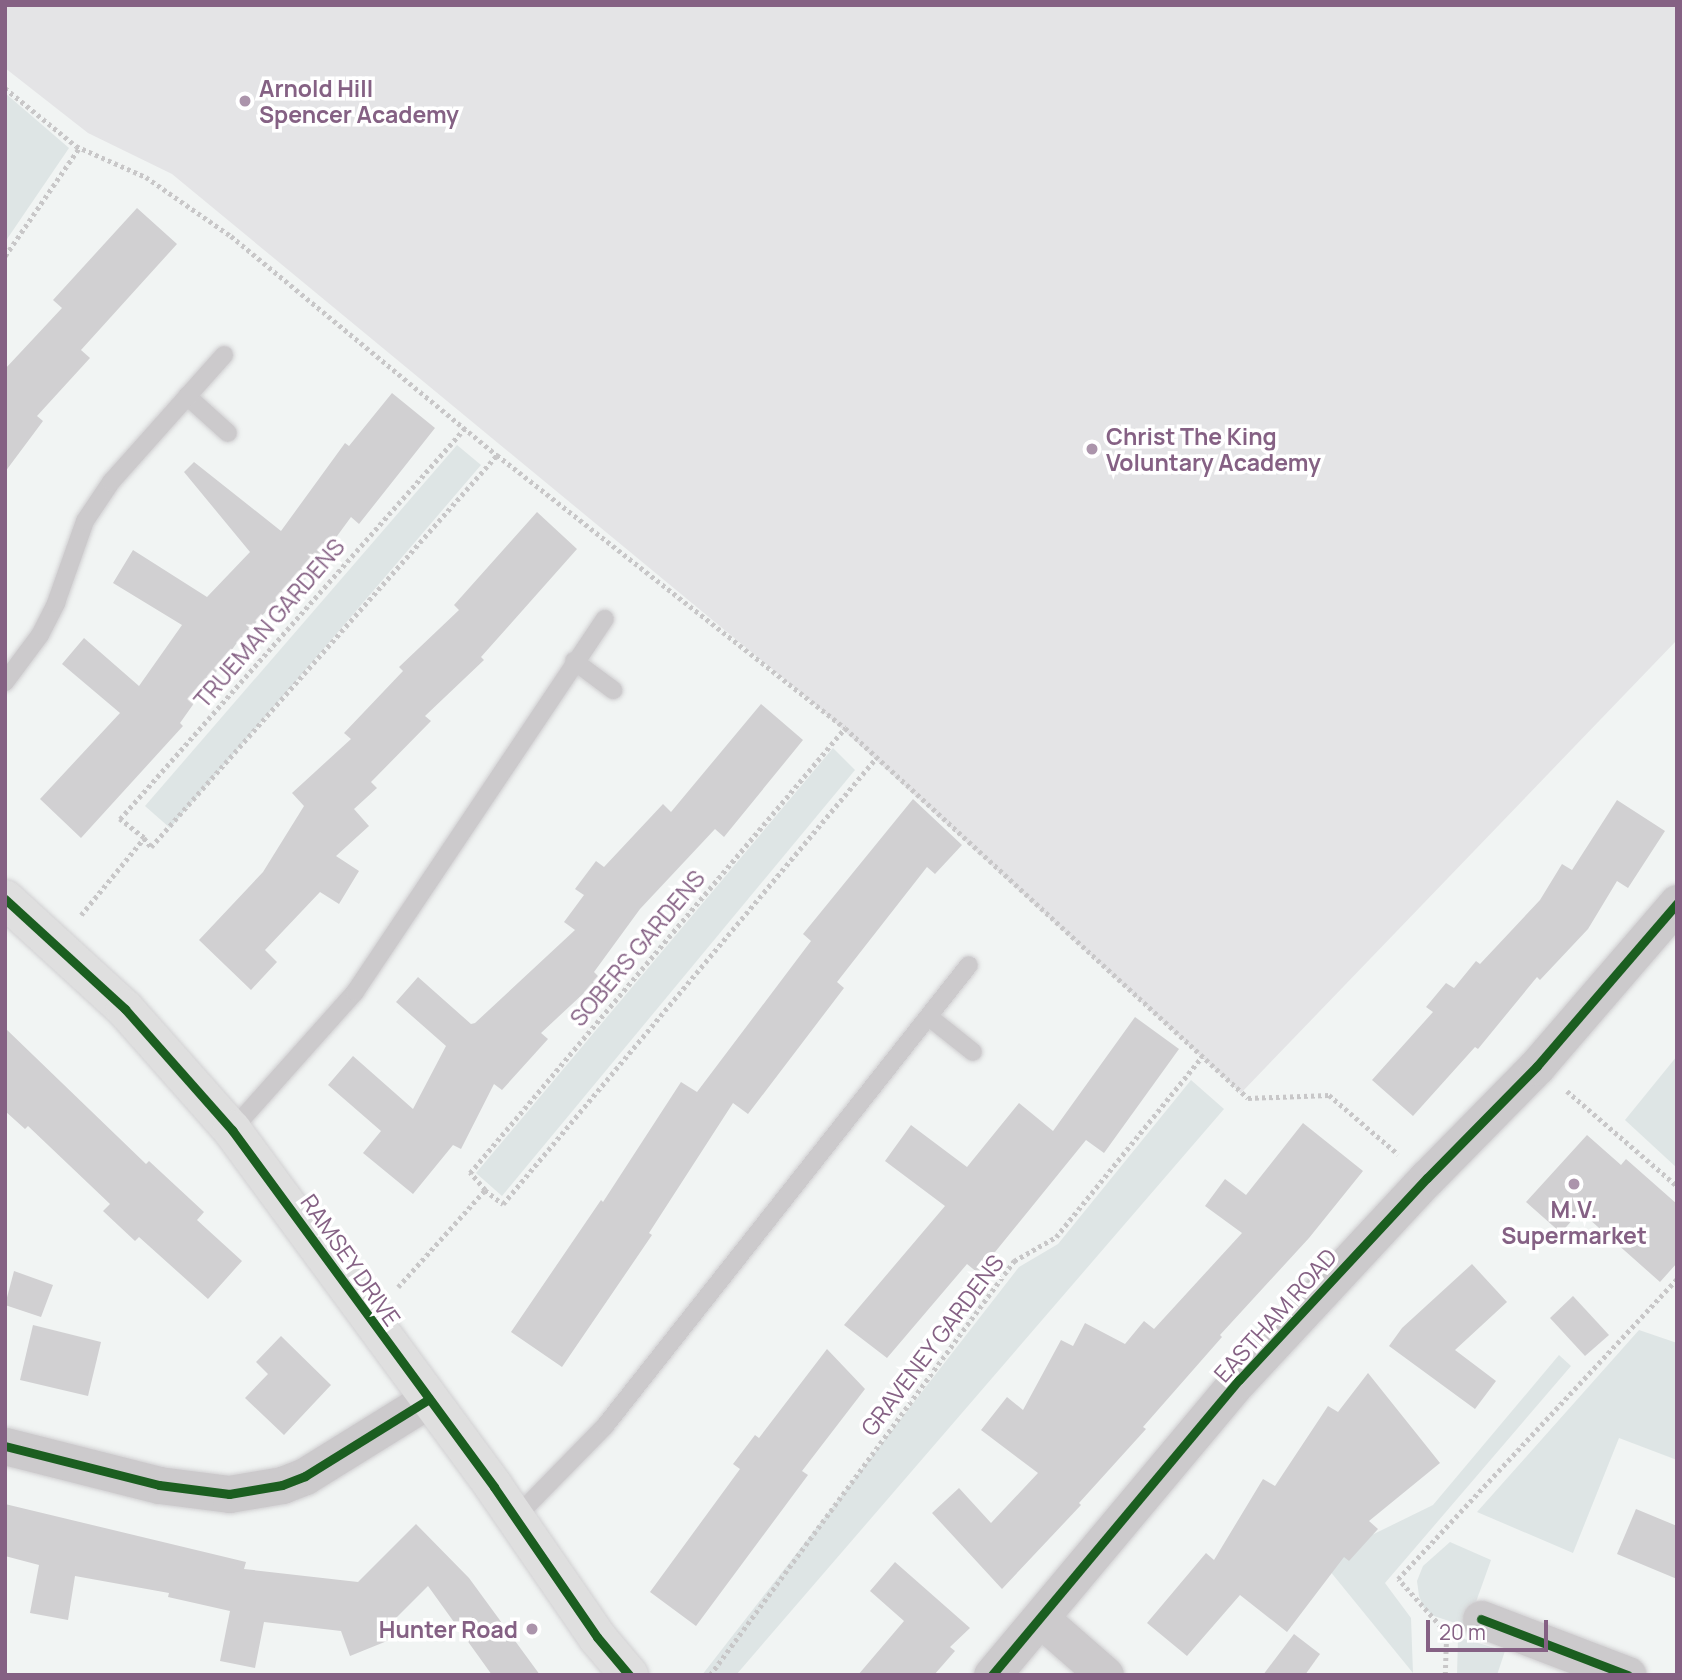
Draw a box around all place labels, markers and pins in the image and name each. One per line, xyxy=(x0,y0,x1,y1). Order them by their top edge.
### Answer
place label: Arnold Hill Spencer Academy xyxy=(259,74,459,128)
marker: Arnold Hill Spencer Academy xyxy=(237,93,253,109)
place label: Christ The King Voluntary Academy xyxy=(1106,422,1321,476)
marker: Christ The King Voluntary Academy xyxy=(1084,441,1100,457)
marker: M.V. Supermarket xyxy=(1566,1176,1582,1192)
place label: M.V. Supermarket xyxy=(1501,1195,1647,1249)
place label: Hunter Road xyxy=(379,1615,518,1643)
marker: Hunter Road xyxy=(524,1621,540,1637)

